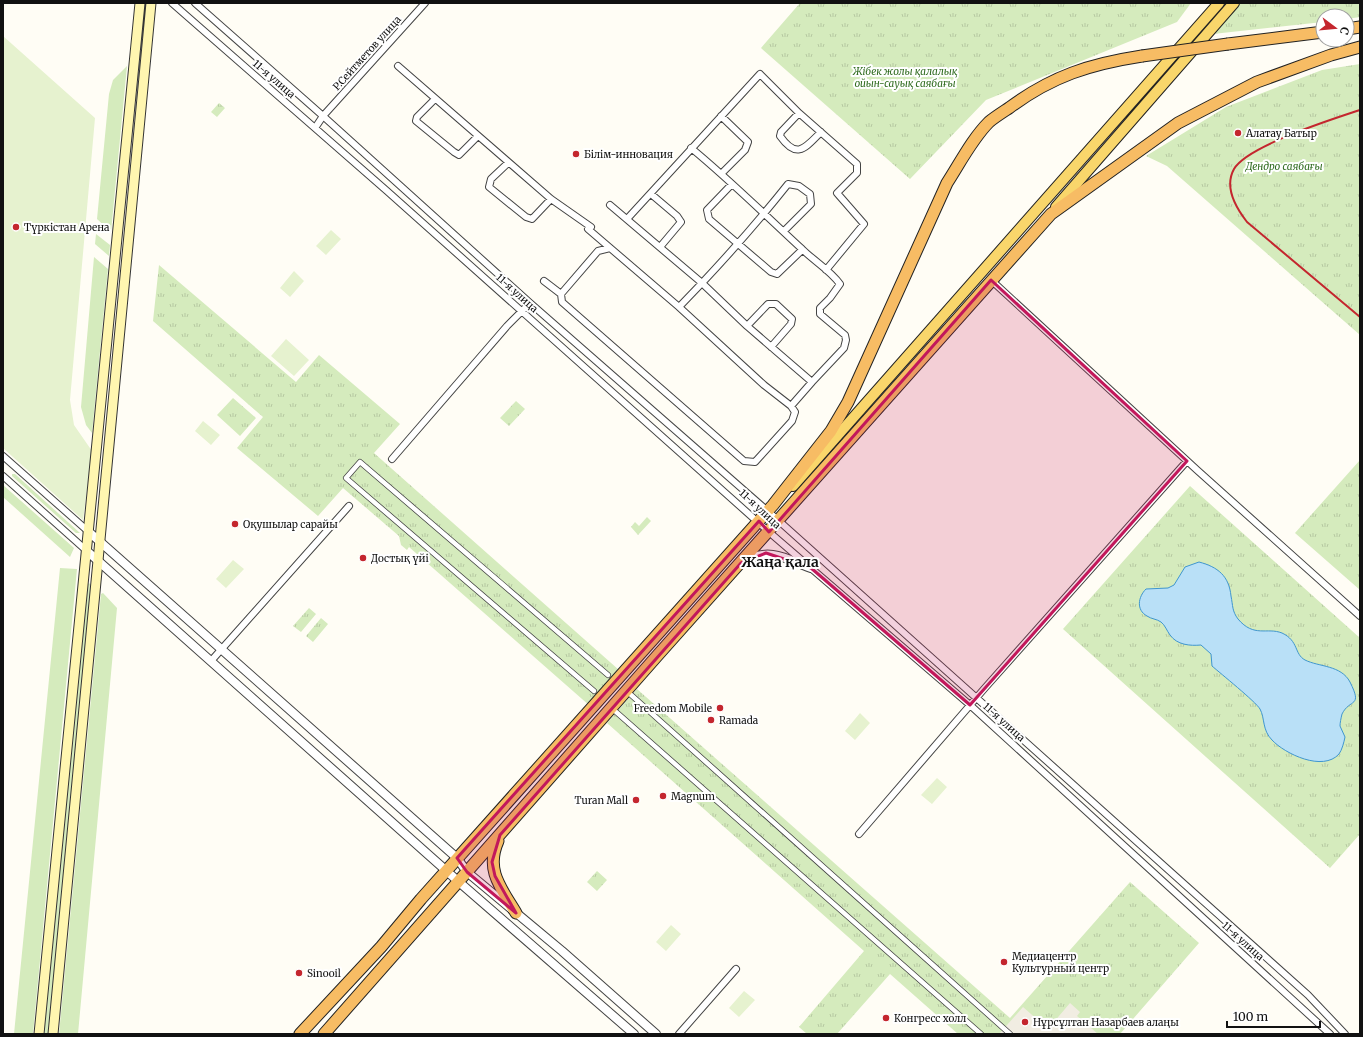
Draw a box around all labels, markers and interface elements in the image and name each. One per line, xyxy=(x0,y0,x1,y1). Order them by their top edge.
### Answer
north arrow xyxy=(1315,8,1355,48)
street label: Р.Сейтметов улица xyxy=(330,13,404,93)
text: С xyxy=(1337,25,1352,36)
street label: 11-я улица xyxy=(250,57,298,101)
park label: Жібек жолы қалалық ойын-сауық саябағы xyxy=(852,65,958,90)
place label: Алатау Батыр xyxy=(1245,127,1317,140)
marker: Алатау Батыр xyxy=(1233,128,1243,138)
place label: Білім-инновация xyxy=(584,148,673,161)
marker: Білім-инновация xyxy=(571,149,581,159)
park label: Дендро саябағы xyxy=(1244,160,1323,173)
place label: Түркістан Арена xyxy=(24,221,110,234)
marker: Түркістан Арена xyxy=(11,222,21,232)
street label: 11-я улица xyxy=(493,271,541,316)
street label: 11-я улица xyxy=(737,487,784,532)
place label: Оқушылар сарайы xyxy=(243,518,338,531)
marker: Оқушылар сарайы xyxy=(230,519,240,529)
place label: Достық үйі xyxy=(371,552,429,565)
marker: Достық үйі xyxy=(358,553,368,563)
district label: Жаңа қала xyxy=(741,553,819,571)
street label: 11-я улица xyxy=(980,700,1028,745)
place label: Freedom Mobile xyxy=(634,702,712,715)
marker: Freedom Mobile xyxy=(715,703,725,713)
place label: Ramada xyxy=(719,714,759,727)
marker: Ramada xyxy=(706,715,716,725)
place label: Magnum xyxy=(671,790,715,803)
marker: Magnum xyxy=(658,791,668,801)
place label: Turan Mall xyxy=(575,794,628,807)
marker: Turan Mall xyxy=(631,795,641,805)
street label: 11-я улица xyxy=(1219,919,1267,964)
place label: Медиацентр Культурный центр xyxy=(1012,950,1109,975)
marker: Медиацентр Культурный центр xyxy=(999,957,1009,967)
place label: Sinooil xyxy=(307,967,341,980)
marker: Sinooil xyxy=(294,968,304,978)
scale bar xyxy=(1227,1003,1320,1029)
text: 100 m xyxy=(1233,1009,1268,1024)
place label: Конгресс холл xyxy=(894,1012,966,1025)
marker: Конгресс холл xyxy=(881,1013,891,1023)
place label: Нұрсұлтан Назарбаев алаңы xyxy=(1033,1016,1179,1029)
marker: Нұрсұлтан Назарбаев алаңы xyxy=(1020,1017,1030,1027)

